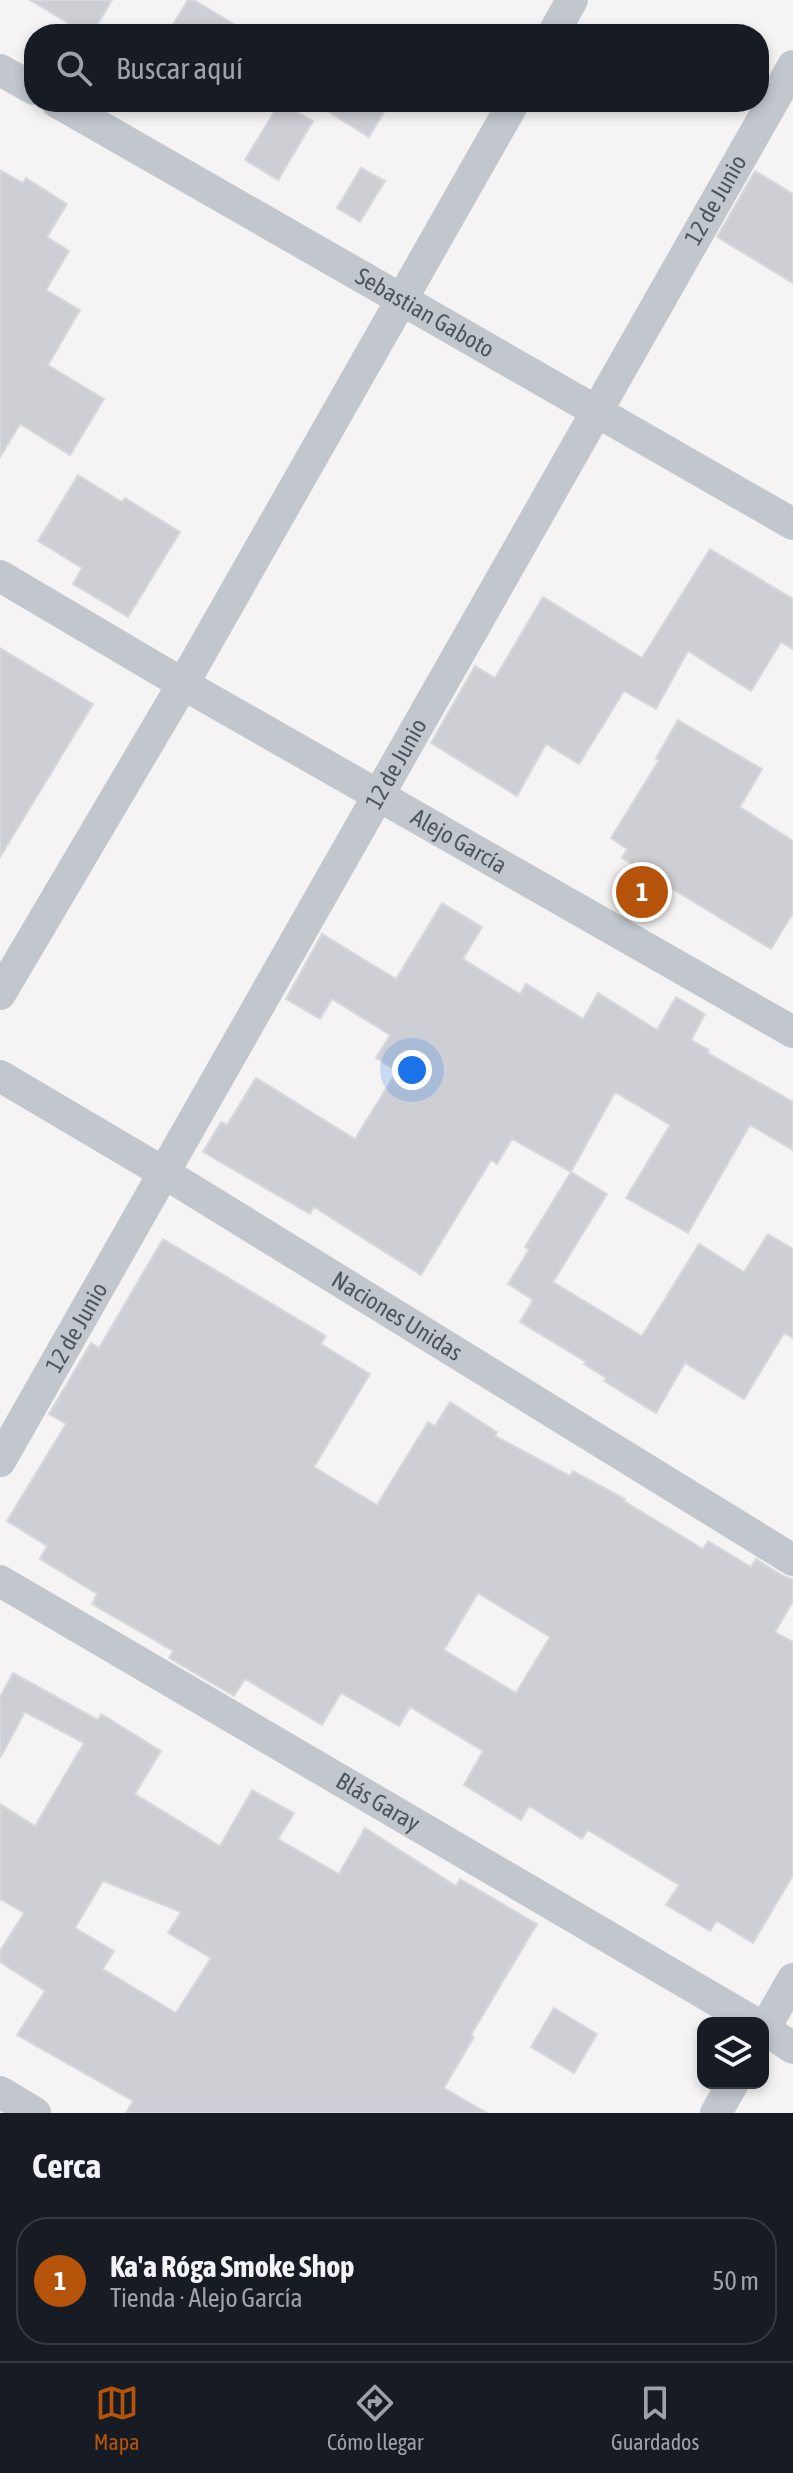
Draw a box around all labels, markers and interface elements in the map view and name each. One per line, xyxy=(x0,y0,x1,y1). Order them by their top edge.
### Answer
search box xyxy=(24,24,769,112)
icon: search xyxy=(52,46,96,90)
text: Buscar aquí xyxy=(116,51,243,85)
street label: 12 de Junio xyxy=(679,150,752,250)
street label: Sebastian Gaboto xyxy=(351,262,499,363)
street label: 12 de Junio xyxy=(360,714,432,813)
street label: Alejo García xyxy=(407,803,512,879)
pin: 1 xyxy=(616,862,668,922)
your location xyxy=(392,1050,432,1090)
street label: Naciones Unidas xyxy=(327,1266,467,1366)
street label: 12 de Junio xyxy=(40,1278,113,1377)
street label: Blás Garay xyxy=(332,1767,425,1837)
map controls xyxy=(697,2017,769,2089)
button: layers xyxy=(697,2017,769,2089)
text: Cerca xyxy=(32,2146,101,2185)
text: Ka'a Róga Smoke Shop xyxy=(110,2249,355,2283)
text: 1 xyxy=(54,2266,66,2296)
text: 50 m xyxy=(712,2266,759,2296)
text: Tienda · Alejo García xyxy=(110,2283,303,2313)
tab: Mapa xyxy=(94,2381,139,2455)
tab: Cómo llegar xyxy=(327,2381,424,2455)
tab: Guardados xyxy=(611,2381,699,2455)

